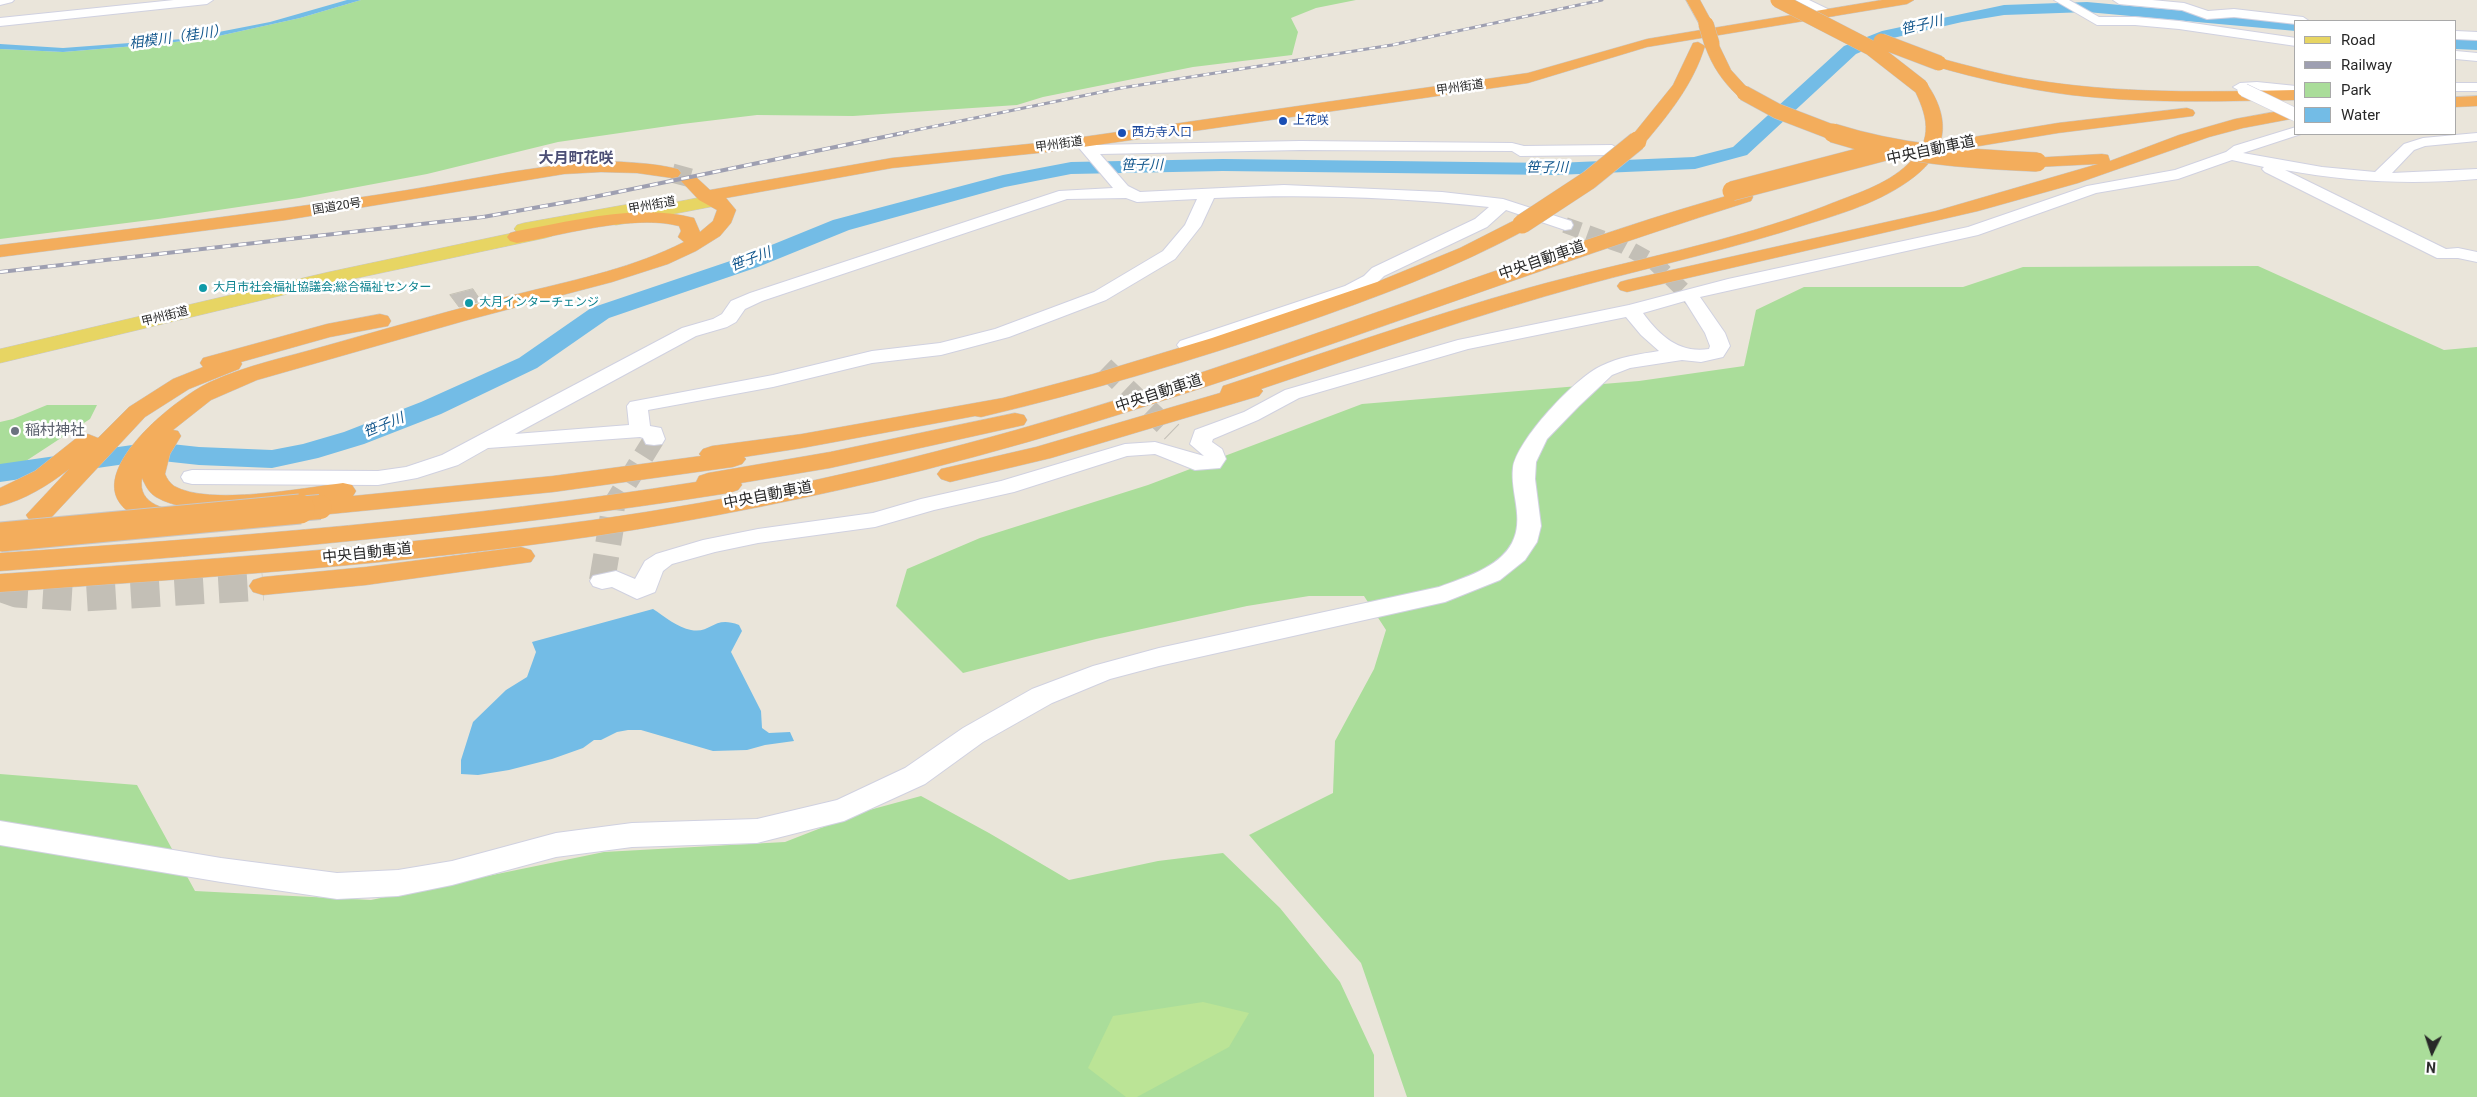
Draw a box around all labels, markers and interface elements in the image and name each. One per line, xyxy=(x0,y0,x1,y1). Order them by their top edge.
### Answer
water label: 笹子川 xyxy=(1900,13,1944,39)
legend xyxy=(2294,20,2457,135)
water label: 相模川（桂川） xyxy=(128,23,228,53)
text: Road xyxy=(2341,31,2375,49)
text: Railway xyxy=(2341,56,2392,74)
street label: 甲州街道 xyxy=(1435,78,1485,98)
text: Park xyxy=(2341,81,2371,99)
text: Water xyxy=(2341,106,2380,124)
place label: 上花咲 xyxy=(1293,114,1329,128)
marker: 上花咲 xyxy=(1277,115,1289,127)
place label: 西方寺入口 xyxy=(1132,126,1192,140)
marker: 西方寺入口 xyxy=(1116,127,1128,139)
street label: 中央自動車道 xyxy=(1885,133,1977,169)
street label: 甲州街道 xyxy=(1034,135,1084,155)
district label: 大月町花咲 xyxy=(539,150,613,168)
water label: 笹子川 xyxy=(1121,157,1163,175)
water label: 笹子川 xyxy=(1526,160,1568,176)
street label: 甲州街道 xyxy=(627,195,677,217)
street label: 国道20号 xyxy=(311,196,363,218)
street label: 中央自動車道 xyxy=(1497,238,1587,284)
water label: 笹子川 xyxy=(728,245,774,275)
place label: 大月市社会福祉協議会;総合福祉センター xyxy=(213,281,432,295)
marker: 大月市社会福祉協議会;総合福祉センター xyxy=(197,282,209,294)
place label: 大月インターチェンジ xyxy=(479,296,599,310)
marker: 大月インターチェンジ xyxy=(463,297,475,309)
street label: 甲州街道 xyxy=(140,304,190,330)
street label: 中央自動車道 xyxy=(1113,372,1205,416)
water label: 笹子川 xyxy=(361,410,407,442)
place label: 稲村神社 xyxy=(25,422,85,440)
marker: 稲村神社 xyxy=(9,425,21,437)
street label: 中央自動車道 xyxy=(722,479,814,513)
street label: 中央自動車道 xyxy=(321,540,413,568)
north arrow xyxy=(2407,1027,2457,1077)
text: N xyxy=(2425,1059,2436,1075)

